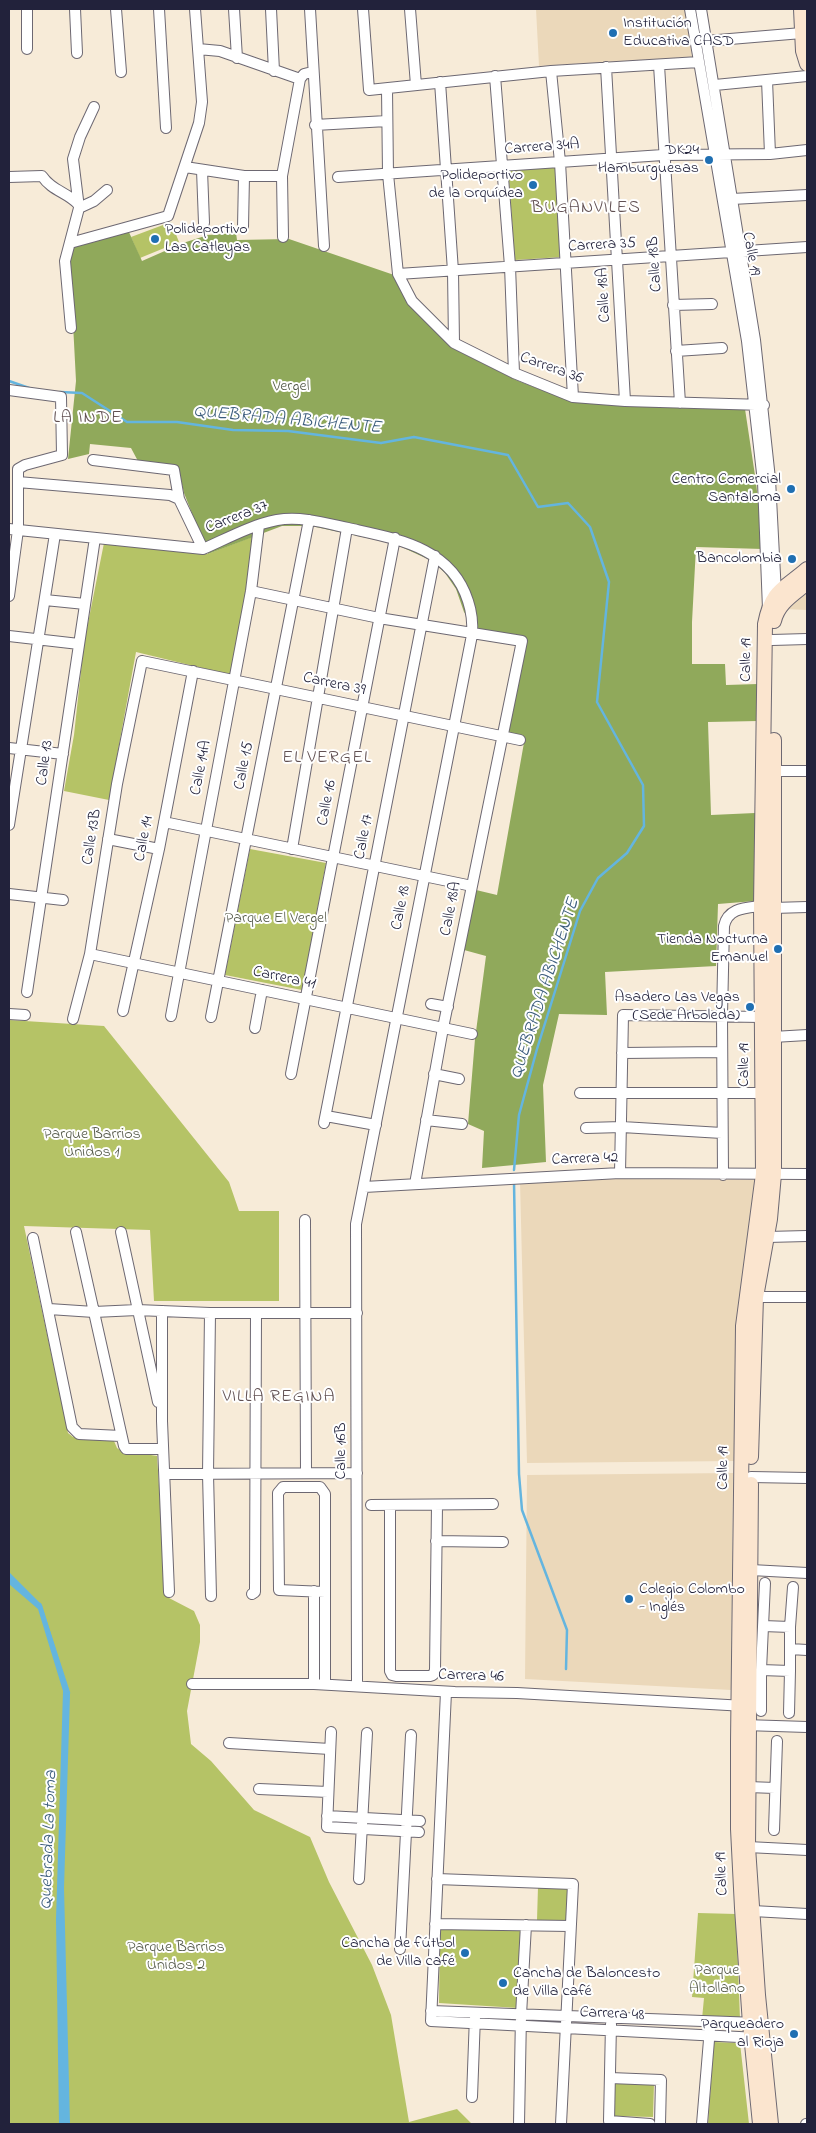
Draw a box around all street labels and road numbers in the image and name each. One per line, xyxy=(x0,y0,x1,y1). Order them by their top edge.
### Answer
street label: Carrera 34A xyxy=(504,136,580,160)
street label: Calle 19 xyxy=(737,231,763,277)
street label: Carrera 35 xyxy=(568,235,636,257)
street label: Calle 18B xyxy=(644,235,668,293)
street label: Calle 18A xyxy=(594,267,616,323)
street label: Carrera 36 xyxy=(517,349,585,389)
street label: Carrera 37 xyxy=(203,497,271,539)
street label: Calle 19 xyxy=(737,638,757,682)
street label: Carrera 39 xyxy=(301,669,367,701)
street label: Calle 13 xyxy=(33,739,59,787)
street label: Calle 14A xyxy=(187,739,217,797)
street label: Calle 15 xyxy=(231,741,259,791)
street label: Calle 16 xyxy=(314,779,342,827)
street label: Calle 13B xyxy=(79,808,107,866)
street label: Calle 17 xyxy=(351,813,379,861)
street label: Calle 14 xyxy=(131,815,159,863)
street label: Calle 18A xyxy=(437,880,467,938)
street label: Calle 18 xyxy=(388,884,416,932)
street label: Carrera 41 xyxy=(251,963,317,995)
street label: Calle 19 xyxy=(735,1043,755,1087)
street label: Carrera 42 xyxy=(551,1149,619,1171)
street label: Calle 16B xyxy=(332,1423,352,1479)
street label: Calle 19 xyxy=(714,1446,734,1490)
street label: Carrera 46 xyxy=(438,1666,504,1688)
street label: Calle 19 xyxy=(713,1852,733,1896)
street label: Carrera 48 xyxy=(579,2004,645,2026)

